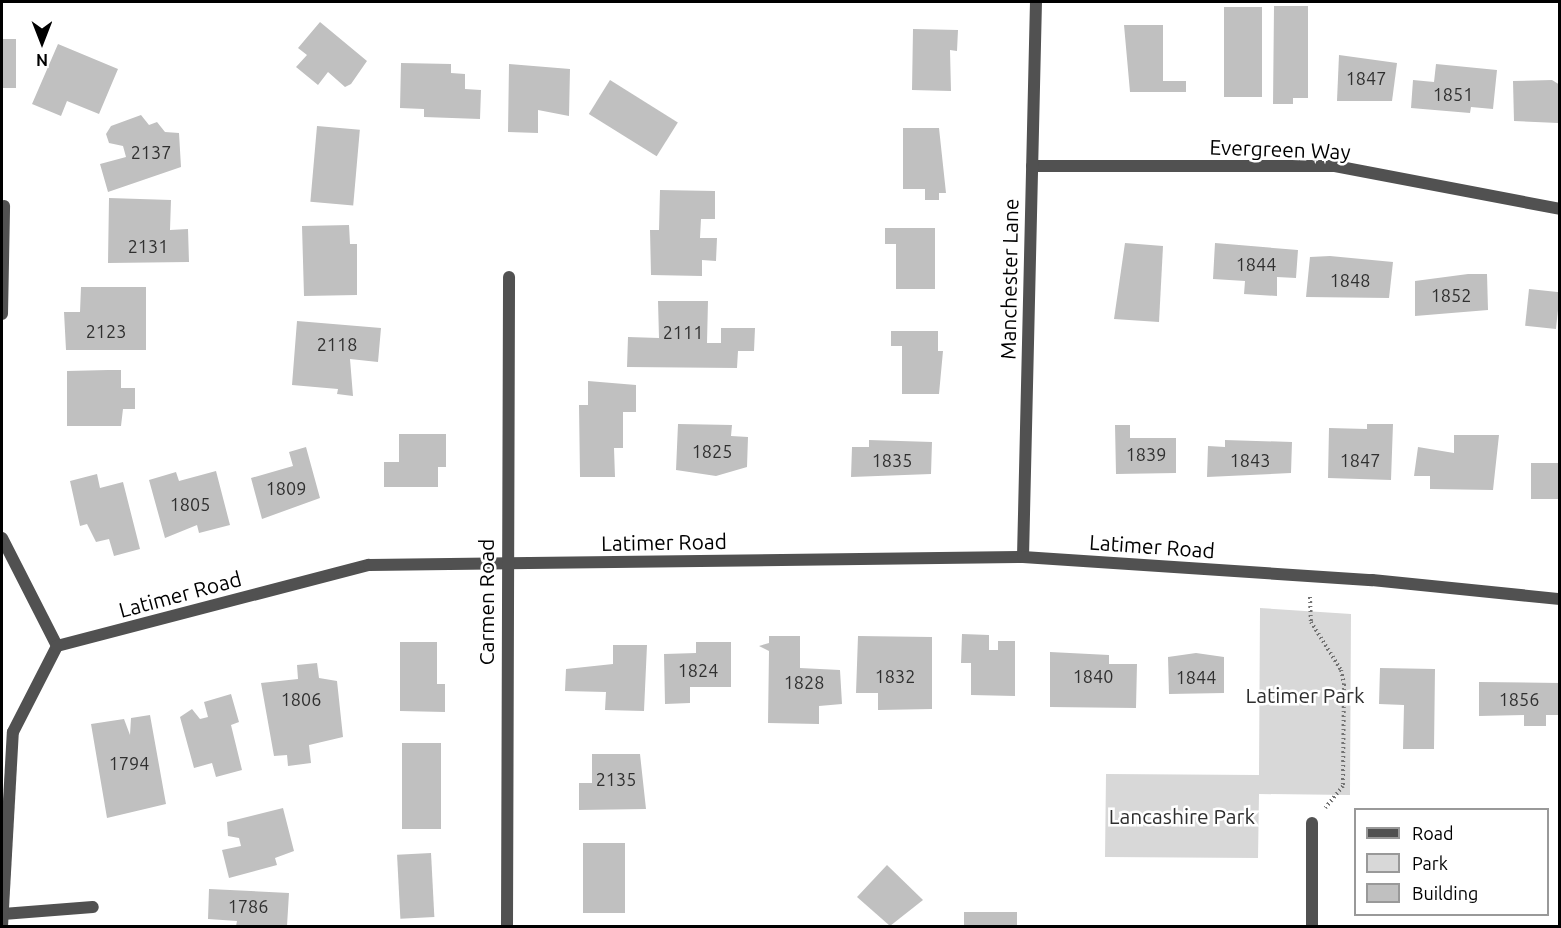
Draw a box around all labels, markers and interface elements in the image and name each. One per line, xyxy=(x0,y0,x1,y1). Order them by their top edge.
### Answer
north arrow xyxy=(12,12,72,72)
text: N xyxy=(36,51,48,69)
house number: 1847 xyxy=(1346,67,1386,89)
house number: 1851 xyxy=(1433,83,1473,105)
street label: Evergreen Way xyxy=(1209,134,1351,164)
house number: 2137 xyxy=(131,141,171,163)
street label: Manchester Lane xyxy=(995,198,1023,360)
house number: 2131 xyxy=(128,235,168,257)
house number: 1844 xyxy=(1236,253,1276,275)
house number: 1848 xyxy=(1330,269,1370,291)
house number: 1852 xyxy=(1431,284,1471,306)
house number: 2123 xyxy=(86,320,126,342)
house number: 2111 xyxy=(663,321,703,343)
house number: 2118 xyxy=(317,333,357,355)
house number: 1825 xyxy=(692,440,732,462)
house number: 1839 xyxy=(1126,443,1166,465)
house number: 1835 xyxy=(872,449,912,471)
house number: 1843 xyxy=(1230,449,1270,471)
house number: 1847 xyxy=(1340,449,1380,471)
house number: 1809 xyxy=(266,477,306,499)
house number: 1805 xyxy=(170,493,210,515)
street label: Latimer Road xyxy=(601,528,727,556)
street label: Latimer Road xyxy=(1088,529,1216,563)
street label: Carmen Road xyxy=(473,539,499,665)
street label: Latimer Road xyxy=(116,566,244,622)
house number: 1824 xyxy=(678,659,718,681)
house number: 1832 xyxy=(875,665,915,687)
house number: 1840 xyxy=(1073,665,1113,687)
house number: 1844 xyxy=(1176,666,1216,688)
house number: 1828 xyxy=(784,671,824,693)
park label: Latimer Park xyxy=(1245,682,1365,708)
house number: 1806 xyxy=(281,688,321,710)
house number: 1856 xyxy=(1499,688,1539,710)
house number: 1794 xyxy=(109,752,149,774)
house number: 2135 xyxy=(596,768,636,790)
park label: Lancashire Park xyxy=(1109,803,1255,829)
legend xyxy=(1354,808,1549,916)
text: Road xyxy=(1412,823,1454,843)
text: Park xyxy=(1412,853,1448,873)
text: Building xyxy=(1412,883,1478,903)
house number: 1786 xyxy=(228,895,268,917)

